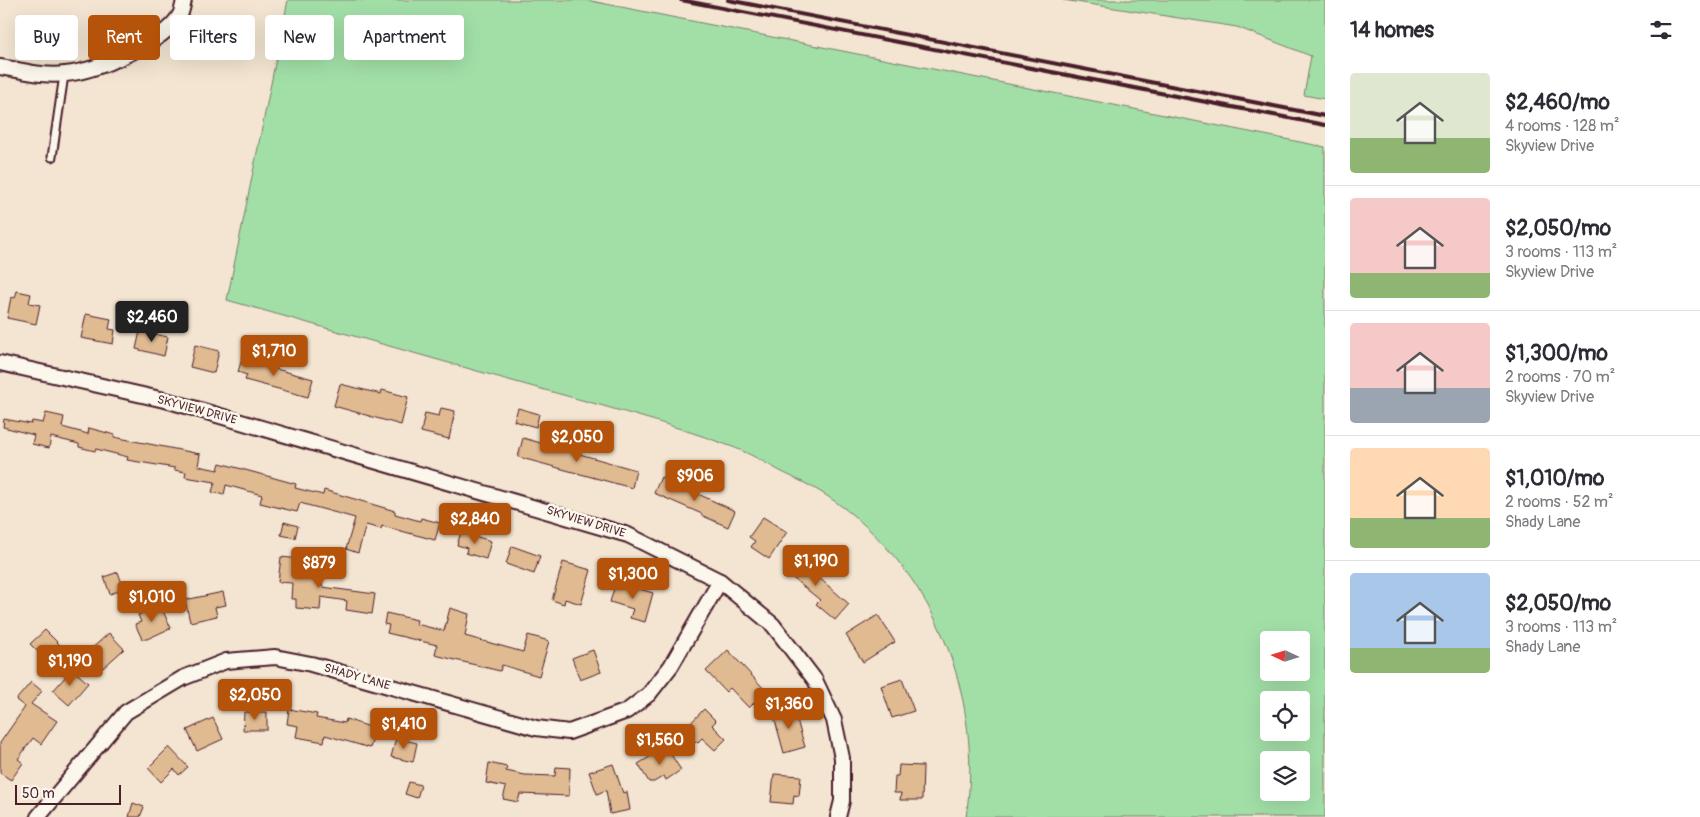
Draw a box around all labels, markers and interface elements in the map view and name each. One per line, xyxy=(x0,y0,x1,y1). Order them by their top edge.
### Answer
chip: Buy xyxy=(15,15,78,60)
chip: Rent xyxy=(88,15,160,60)
chip: Filters xyxy=(170,15,255,60)
chip: New xyxy=(265,15,334,60)
chip: Apartment xyxy=(344,15,464,60)
icon: filters xyxy=(1647,16,1675,44)
text: 14 homes xyxy=(1350,17,1434,44)
text: $2,460/mo xyxy=(1505,89,1610,116)
icon: home xyxy=(1390,93,1450,153)
text: 4 rooms · 128 m² xyxy=(1505,116,1620,136)
text: Skyview Drive xyxy=(1505,136,1594,156)
text: $2,050/mo xyxy=(1505,215,1611,242)
icon: home xyxy=(1390,218,1450,278)
text: 3 rooms · 113 m² xyxy=(1505,242,1617,262)
text: Skyview Drive xyxy=(1505,262,1594,282)
pin: $2,460 xyxy=(111,300,193,343)
text: $2,460 xyxy=(126,307,178,327)
pin: $1,710 xyxy=(233,334,315,377)
text: $1,300/mo xyxy=(1505,340,1608,367)
text: $1,710 xyxy=(252,341,296,361)
icon: home xyxy=(1390,343,1450,403)
text: 2 rooms · 70 m² xyxy=(1505,367,1615,387)
text: Skyview Drive xyxy=(1505,387,1594,407)
street label: SKYVIEW DRIVE xyxy=(155,392,239,428)
pin: $2,050 xyxy=(536,420,618,463)
text: $2,050 xyxy=(551,427,603,447)
pin: $906 xyxy=(665,460,725,502)
text: $1,010/mo xyxy=(1505,465,1604,492)
text: $906 xyxy=(676,466,714,486)
icon: home xyxy=(1390,468,1450,528)
text: 2 rooms · 52 m² xyxy=(1505,492,1614,512)
pin: $2,840 xyxy=(434,502,516,545)
street label: SKYVIEW DRIVE xyxy=(545,503,627,541)
text: $2,840 xyxy=(450,509,500,529)
text: Shady Lane xyxy=(1505,512,1580,532)
pin: $1,190 xyxy=(775,544,857,587)
pin: $879 xyxy=(289,546,349,589)
text: $1,190 xyxy=(794,551,838,571)
text: $879 xyxy=(302,553,336,573)
pin: $1,300 xyxy=(592,558,674,600)
text: $1,300 xyxy=(608,564,658,584)
pin: $1,010 xyxy=(111,580,193,623)
text: $1,010 xyxy=(128,587,176,607)
text: $2,050/mo xyxy=(1505,590,1611,617)
icon: home xyxy=(1390,593,1450,653)
text: 3 rooms · 113 m² xyxy=(1505,617,1617,637)
north arrow xyxy=(1260,631,1310,681)
map controls xyxy=(1260,631,1310,801)
text: Shady Lane xyxy=(1505,637,1580,657)
pin: $1,190 xyxy=(29,644,111,687)
text: $1,190 xyxy=(48,651,92,671)
street label: SHADY LANE xyxy=(322,660,392,694)
pin: $2,050 xyxy=(214,678,296,721)
text: $2,050 xyxy=(229,685,281,705)
pin: $1,360 xyxy=(748,688,830,730)
button: locate xyxy=(1260,691,1310,741)
text: $1,360 xyxy=(765,694,813,714)
pin: $1,410 xyxy=(363,708,445,750)
text: $1,410 xyxy=(381,714,427,734)
pin: $1,560 xyxy=(619,724,701,766)
text: $1,560 xyxy=(636,730,684,750)
button: layers xyxy=(1260,751,1310,801)
scale bar xyxy=(15,782,121,805)
text: 50 m xyxy=(22,785,55,802)

